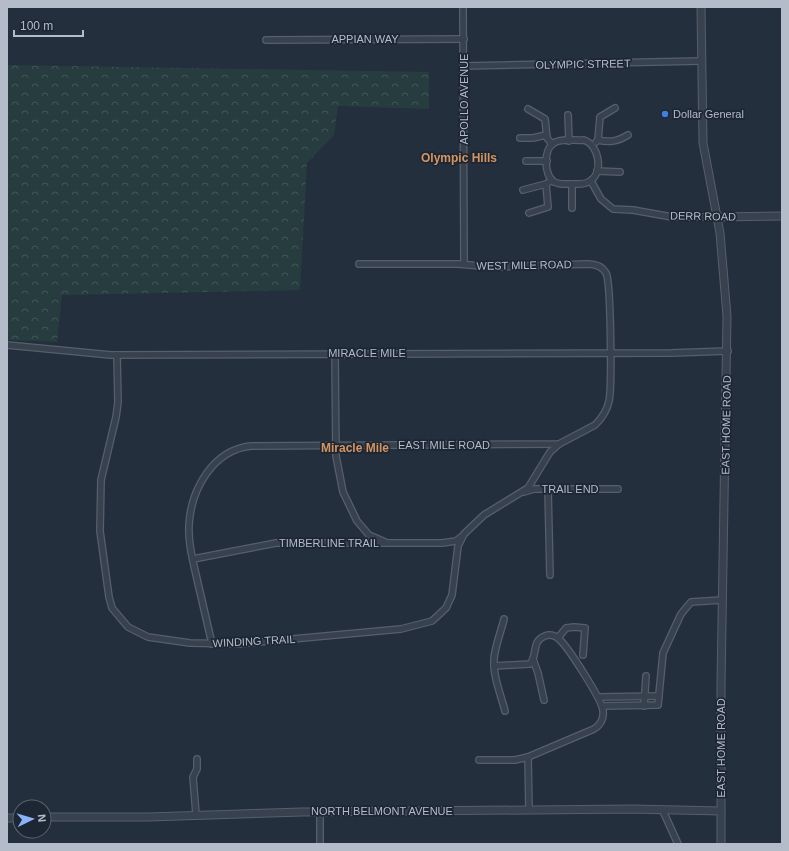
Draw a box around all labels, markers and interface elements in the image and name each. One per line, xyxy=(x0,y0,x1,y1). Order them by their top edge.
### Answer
scale bar xyxy=(14,12,83,38)
text: 100 m xyxy=(20,19,53,33)
street label: APPIAN WAY xyxy=(331,33,399,45)
street label: APOLLO AVENUE xyxy=(458,54,470,144)
street label: OLYMPIC STREET xyxy=(535,57,631,71)
place label: Dollar General xyxy=(673,108,744,120)
marker: Dollar General xyxy=(660,109,670,119)
district label: Olympic Hills xyxy=(421,151,497,165)
street label: DERR ROAD xyxy=(670,209,736,223)
street label: WEST MILE ROAD xyxy=(476,258,572,272)
street label: MIRACLE MILE xyxy=(328,347,406,359)
street label: EAST HOME ROAD xyxy=(719,375,733,475)
street label: EAST MILE ROAD xyxy=(398,439,490,451)
district label: Miracle Mile xyxy=(321,441,389,455)
street label: TRAIL END xyxy=(541,483,599,495)
street label: TIMBERLINE TRAIL xyxy=(279,537,379,549)
street label: WINDING TRAIL xyxy=(212,633,296,649)
street label: EAST HOME ROAD xyxy=(715,698,727,798)
north arrow xyxy=(12,799,52,839)
street label: NORTH BELMONT AVENUE xyxy=(311,805,453,817)
text: N xyxy=(36,814,48,823)

